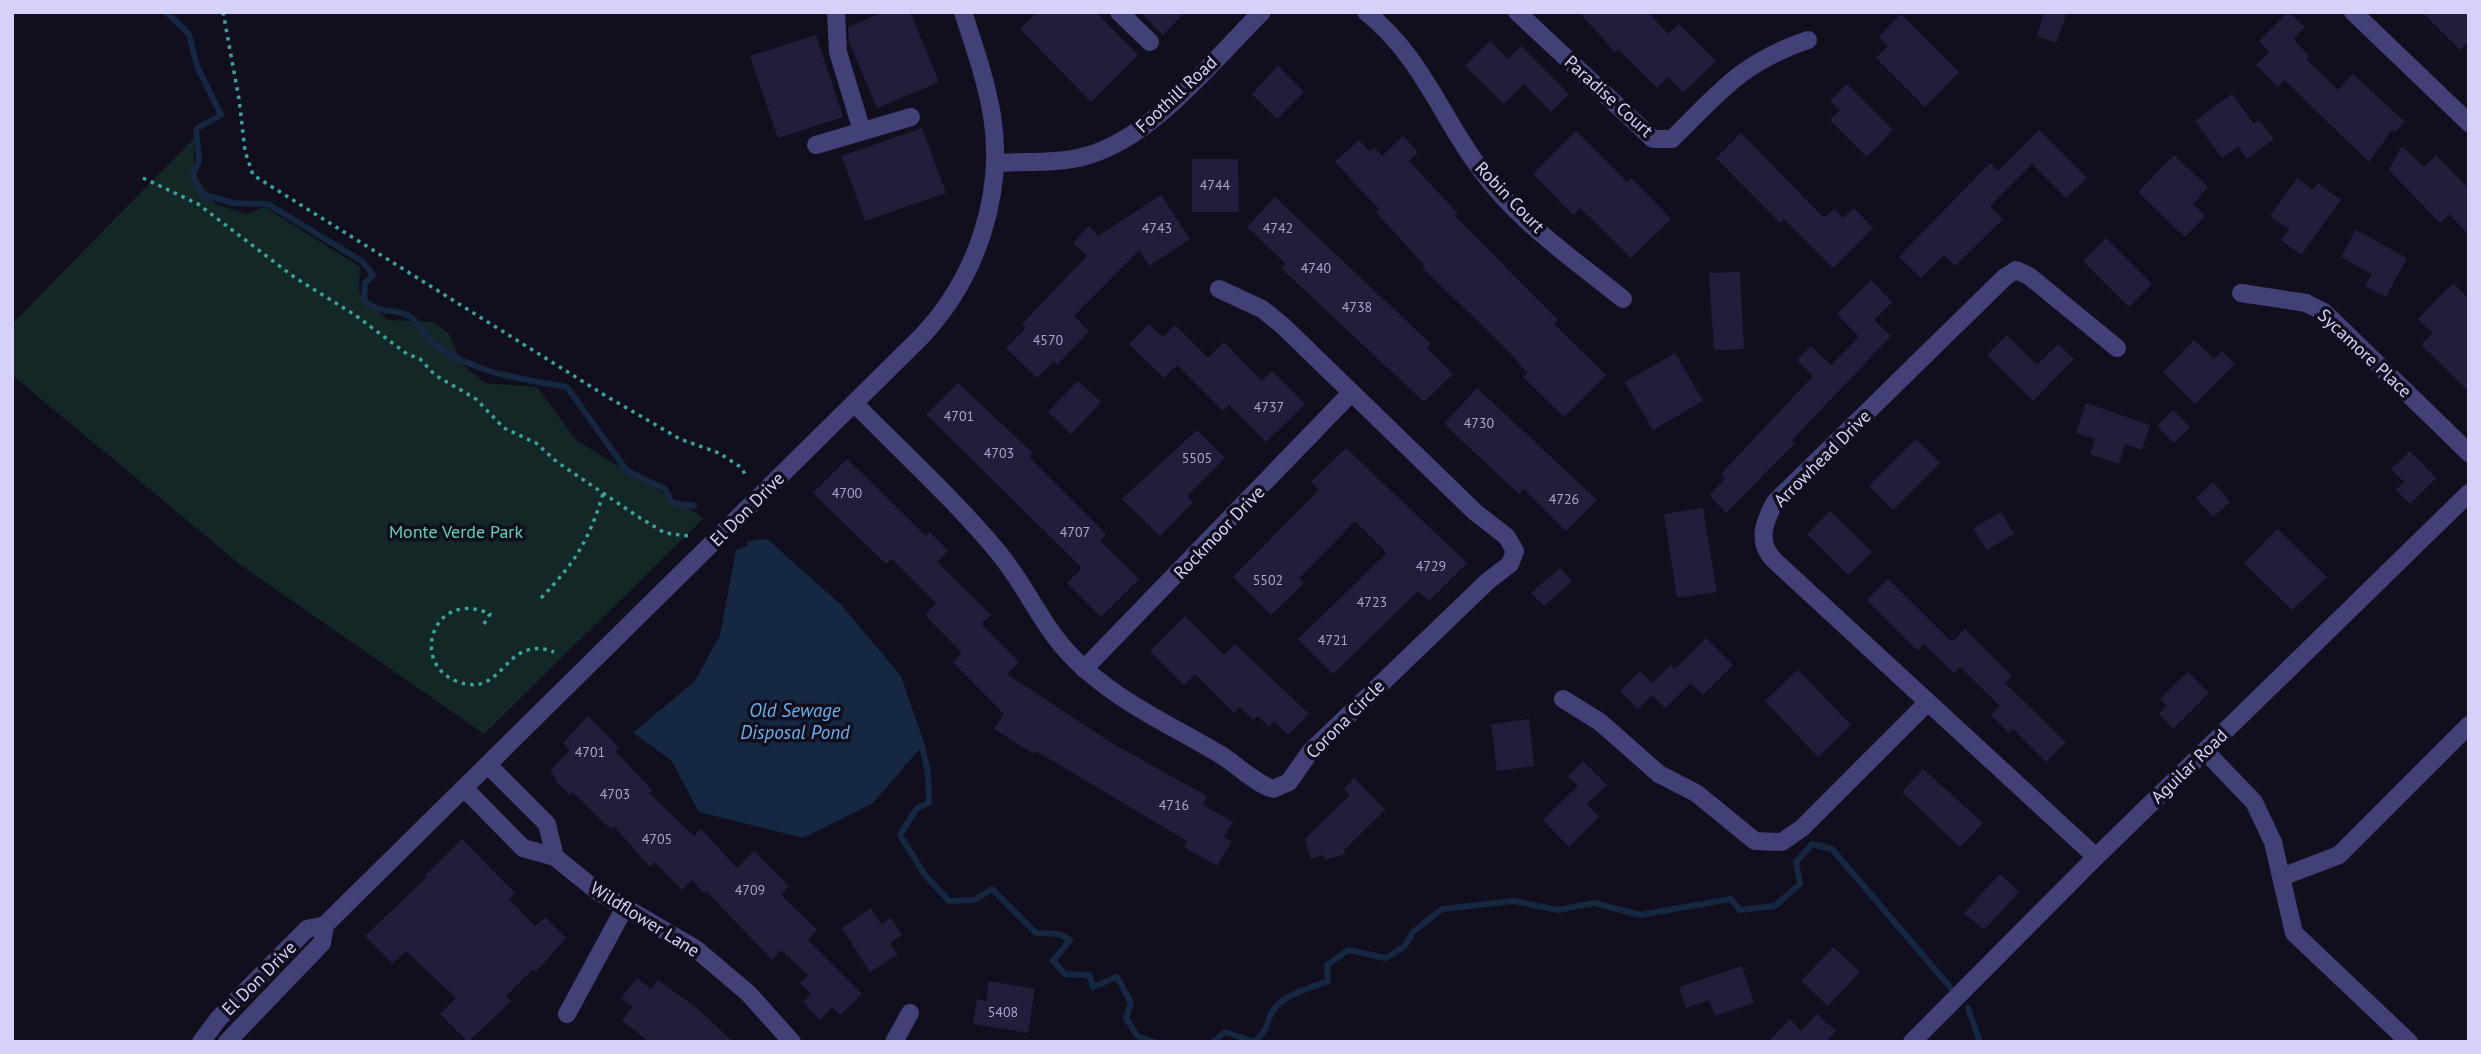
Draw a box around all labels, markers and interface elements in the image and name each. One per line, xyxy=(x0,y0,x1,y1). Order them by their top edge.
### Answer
street label: Paradise Court xyxy=(1560,50,1658,142)
street label: Foothill Road xyxy=(1131,51,1221,137)
street label: Robin Court xyxy=(1470,156,1550,238)
house number: 4744 xyxy=(1200,176,1231,194)
house number: 4743 xyxy=(1142,219,1172,237)
house number: 4742 xyxy=(1263,219,1293,237)
house number: 4740 xyxy=(1301,259,1332,277)
house number: 4738 xyxy=(1342,298,1372,316)
street label: Sycamore Place xyxy=(2313,304,2417,402)
house number: 4570 xyxy=(1033,331,1064,349)
house number: 4737 xyxy=(1254,398,1284,416)
street label: Arrowhead Drive xyxy=(1769,405,1875,511)
house number: 4701 xyxy=(944,407,974,425)
house number: 4730 xyxy=(1464,414,1495,432)
house number: 4703 xyxy=(984,444,1014,462)
house number: 5505 xyxy=(1182,449,1212,467)
street label: El Don Drive xyxy=(705,467,789,551)
street label: Rockmoor Drive xyxy=(1169,480,1269,584)
house number: 4700 xyxy=(832,484,863,502)
house number: 4726 xyxy=(1549,490,1579,508)
park label: Monte Verde Park xyxy=(389,520,523,543)
house number: 4707 xyxy=(1060,523,1090,541)
house number: 4729 xyxy=(1416,557,1446,575)
house number: 5502 xyxy=(1253,571,1283,589)
house number: 4723 xyxy=(1357,593,1387,611)
house number: 4721 xyxy=(1318,631,1348,649)
street label: Corona Circle xyxy=(1301,675,1389,763)
water label: Old Sewage Disposal Pond xyxy=(740,698,851,744)
street label: Aguilar Road xyxy=(2146,724,2232,808)
house number: 4701 xyxy=(575,743,605,761)
house number: 4703 xyxy=(600,785,630,803)
house number: 4716 xyxy=(1159,796,1189,814)
house number: 4705 xyxy=(642,830,672,848)
street label: Wildflower Lane xyxy=(586,876,704,962)
house number: 4709 xyxy=(735,881,765,899)
street label: El Don Drive xyxy=(217,936,301,1020)
house number: 5408 xyxy=(988,1003,1018,1021)

